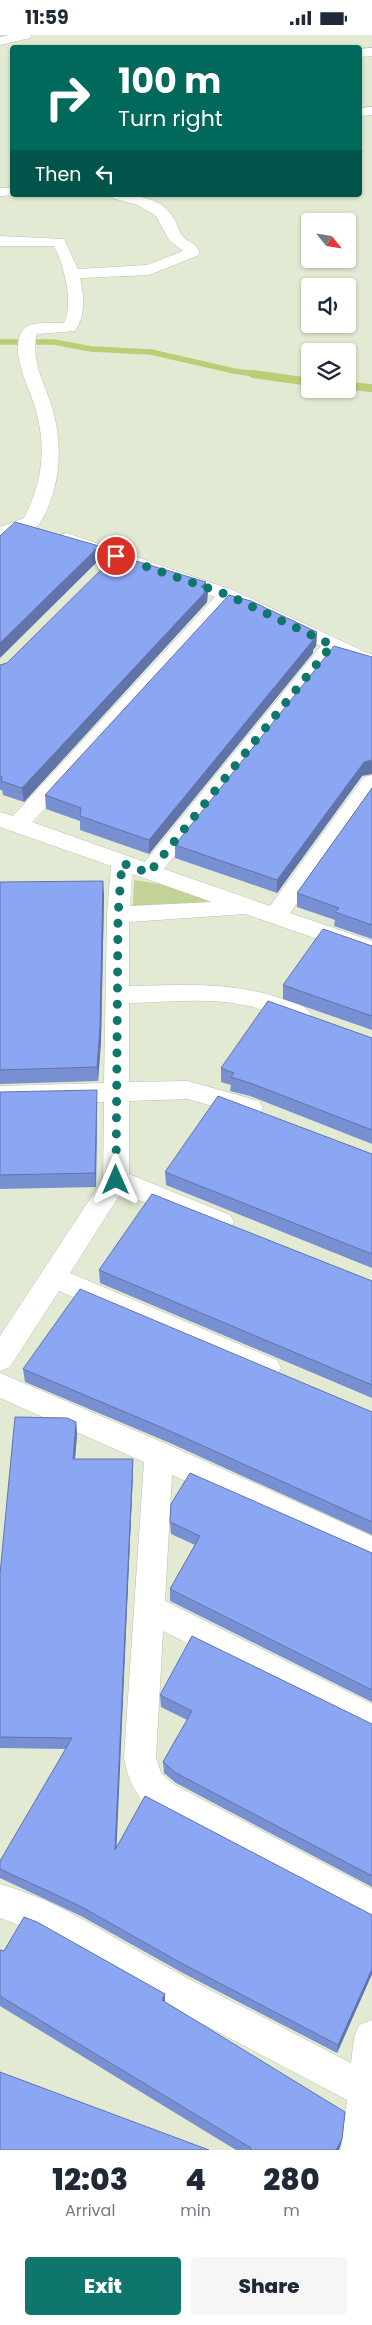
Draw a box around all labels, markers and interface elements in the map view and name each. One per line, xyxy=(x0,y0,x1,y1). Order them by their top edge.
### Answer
text: 11:59 xyxy=(25,4,69,31)
text: 100 m xyxy=(118,56,221,105)
icon: right xyxy=(35,65,100,130)
text: Turn right xyxy=(118,103,223,134)
icon: left xyxy=(91,160,119,188)
text: Then xyxy=(35,161,81,188)
north arrow xyxy=(301,213,356,267)
map controls xyxy=(301,213,356,398)
button: sound xyxy=(301,278,356,333)
button: layers xyxy=(301,343,356,398)
pin xyxy=(95,535,137,577)
icon: arrive xyxy=(102,542,130,570)
position arrow xyxy=(89,1153,141,1205)
text: 12:03 xyxy=(52,2158,128,2201)
text: 4 xyxy=(185,2158,206,2201)
text: 280 xyxy=(263,2158,320,2201)
text: Arrival xyxy=(65,2199,115,2222)
text: min xyxy=(180,2199,211,2222)
text: m xyxy=(283,2199,300,2222)
button: Exit xyxy=(25,2257,181,2315)
button: Share xyxy=(191,2257,347,2315)

